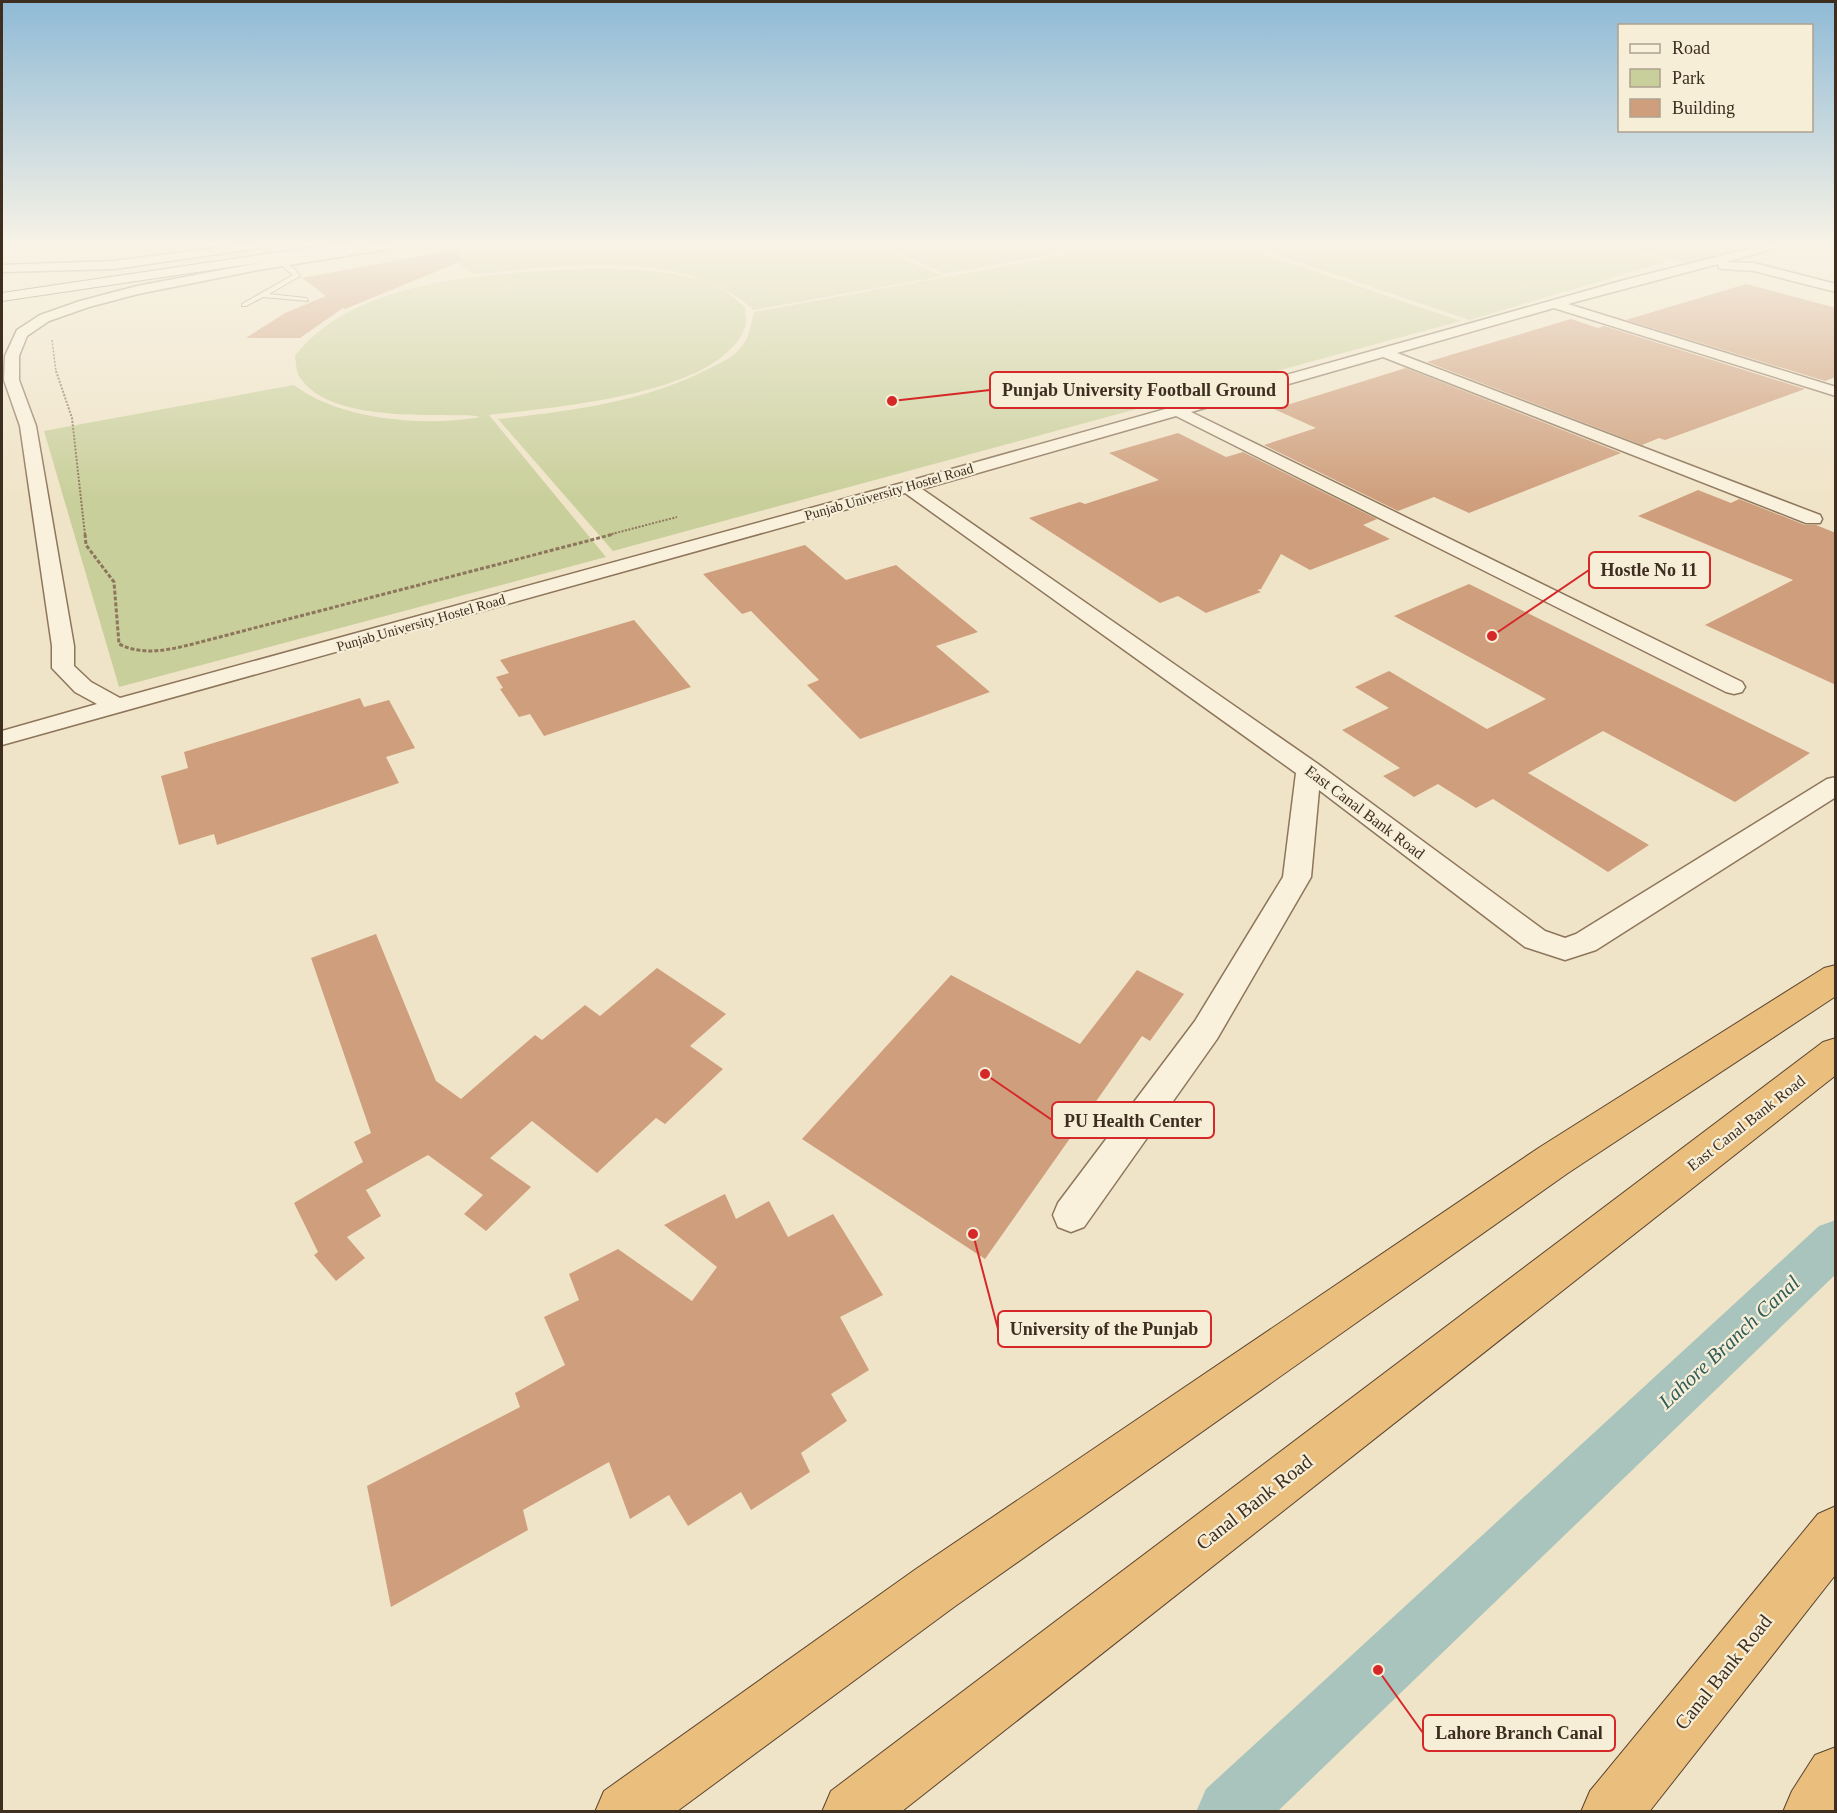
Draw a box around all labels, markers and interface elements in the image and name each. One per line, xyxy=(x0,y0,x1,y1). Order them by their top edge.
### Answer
legend xyxy=(1618,24,1813,132)
text: Road xyxy=(1672,38,1710,58)
text: Park xyxy=(1672,68,1705,88)
text: Building xyxy=(1672,98,1735,118)
callout: Punjab University Football Ground xyxy=(990,372,1288,408)
text: Punjab University Football Ground xyxy=(1002,380,1276,400)
street label: Punjab University Hostel Road xyxy=(803,461,975,523)
callout: Hostle No 11 xyxy=(1589,552,1710,588)
text: Hostle No 11 xyxy=(1601,560,1698,580)
street label: Punjab University Hostel Road xyxy=(335,592,507,654)
street label: East Canal Bank Road xyxy=(1302,762,1428,862)
street label: East Canal Bank Road xyxy=(1684,1072,1808,1174)
callout: PU Health Center xyxy=(1052,1102,1214,1138)
text: PU Health Center xyxy=(1064,1111,1202,1131)
water label: Lahore Branch Canal xyxy=(1653,1271,1804,1414)
callout: University of the Punjab xyxy=(998,1311,1211,1347)
text: University of the Punjab xyxy=(1010,1319,1198,1339)
street label: Canal Bank Road xyxy=(1192,1450,1316,1554)
street label: Canal Bank Road xyxy=(1670,1610,1776,1734)
callout: Lahore Branch Canal xyxy=(1423,1715,1615,1751)
text: Lahore Branch Canal xyxy=(1435,1723,1603,1743)

